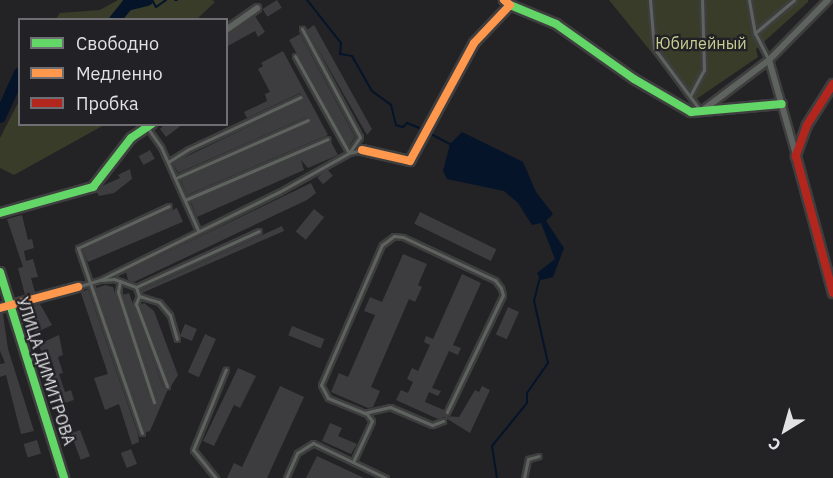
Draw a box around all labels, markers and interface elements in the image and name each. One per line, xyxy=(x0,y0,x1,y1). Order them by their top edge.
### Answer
legend xyxy=(18,18,228,126)
text: Свободно xyxy=(76,32,159,55)
park label: Юбилейный xyxy=(655,33,747,53)
text: Медленно xyxy=(76,62,163,85)
text: Пробка xyxy=(76,92,139,115)
street label: УЛИЦА ДИМИТРОВА xyxy=(13,294,79,448)
north arrow xyxy=(755,400,815,460)
text: С xyxy=(764,433,784,456)

